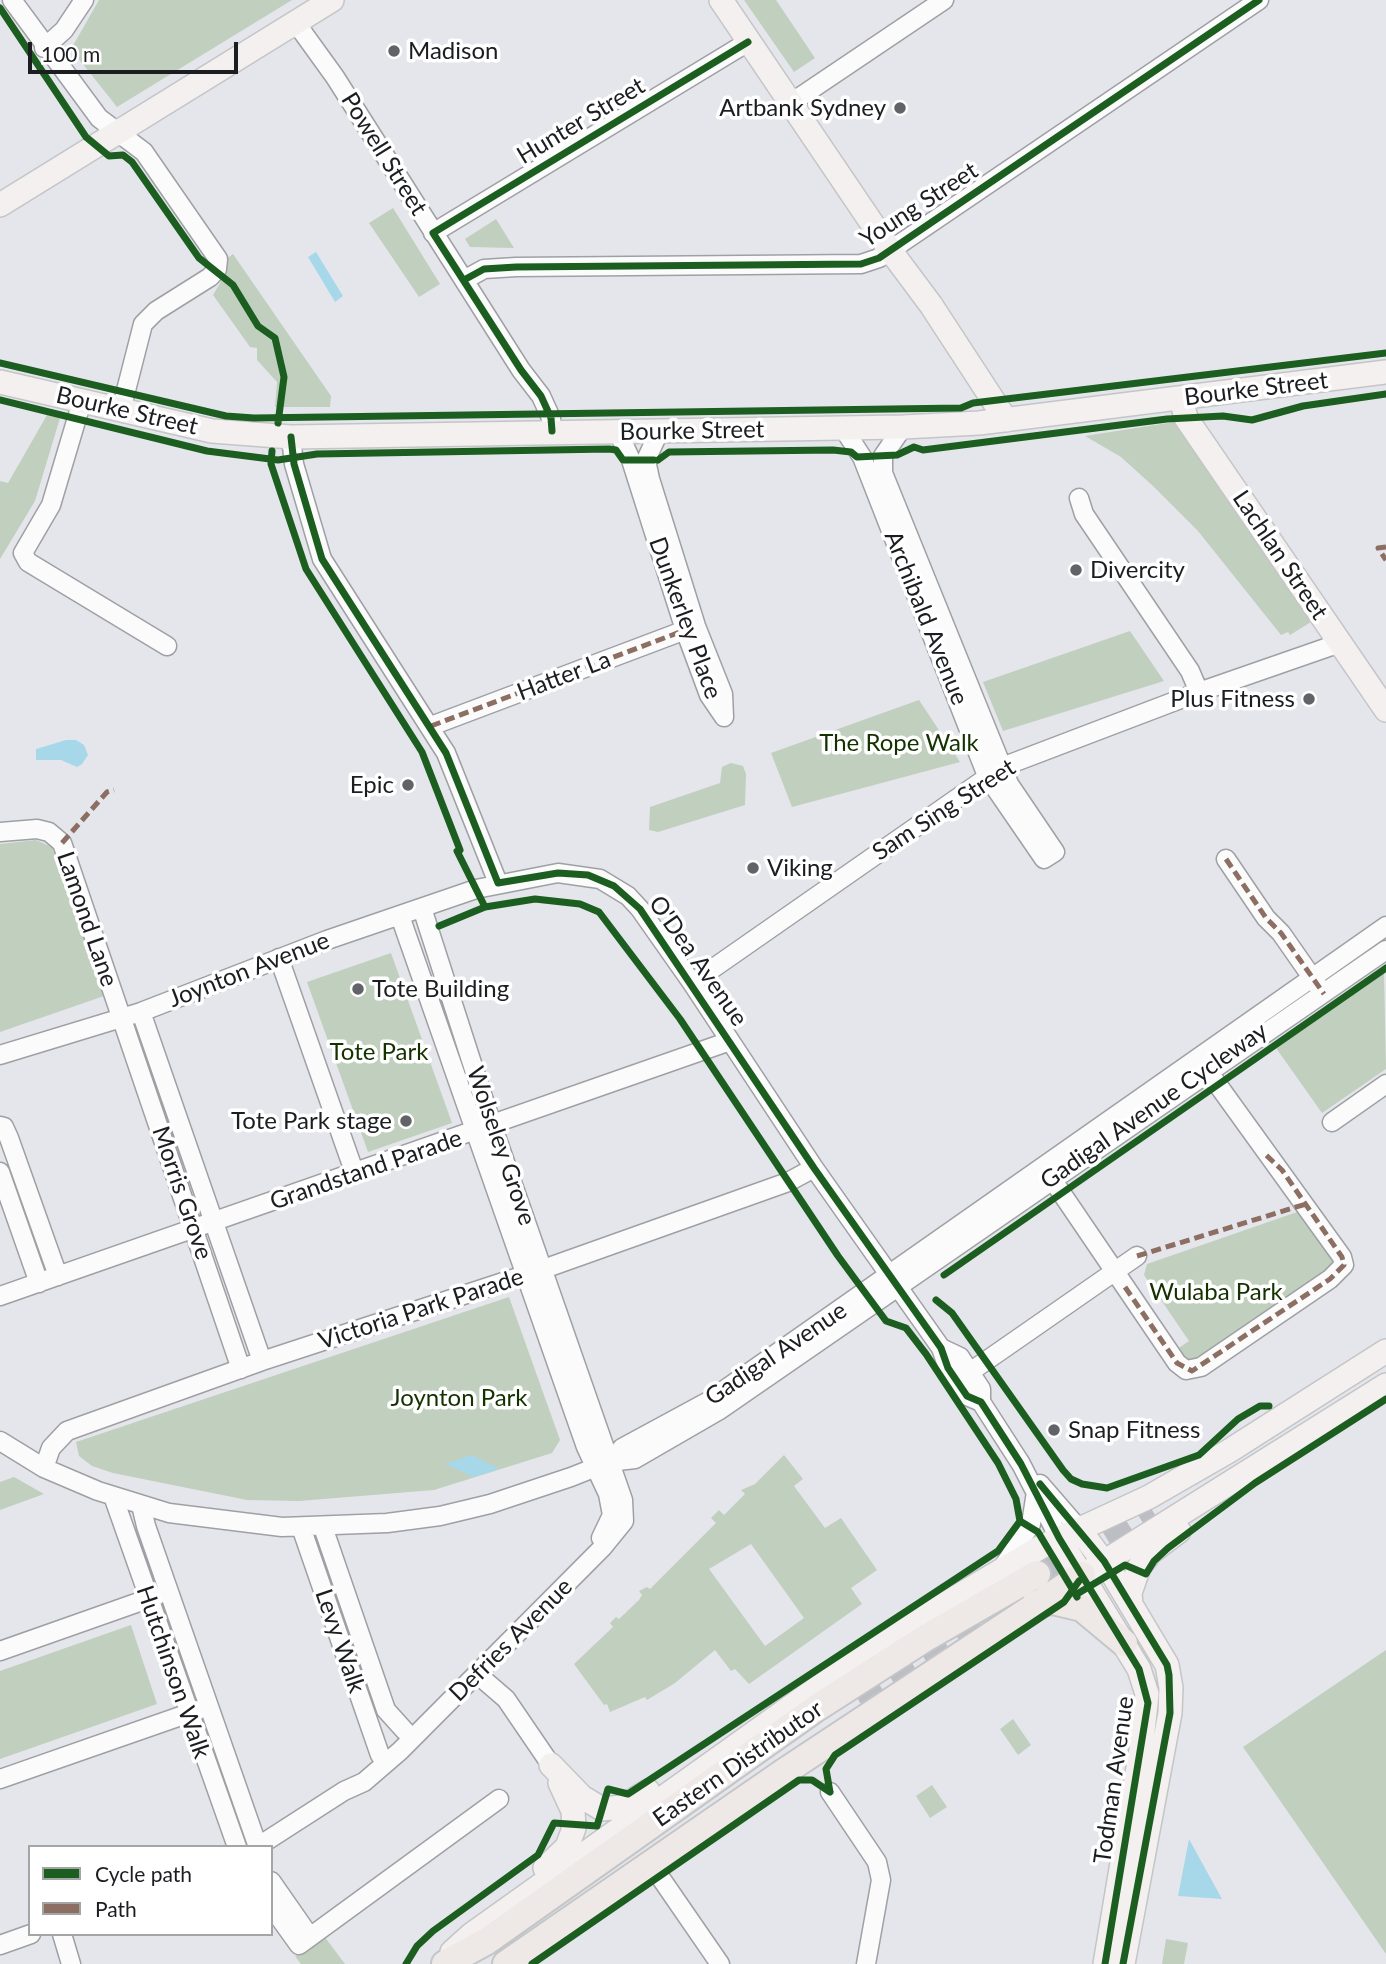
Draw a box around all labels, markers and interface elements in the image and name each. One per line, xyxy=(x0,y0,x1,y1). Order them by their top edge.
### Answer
scale bar xyxy=(32,28,242,72)
place label: Madison xyxy=(408,37,498,65)
text: 100 m xyxy=(41,41,100,66)
marker: Madison xyxy=(386,43,402,59)
street label: Hunter Street xyxy=(512,72,650,170)
street label: Powell Street xyxy=(335,87,433,221)
place label: Artbank Sydney xyxy=(719,94,886,122)
marker: Artbank Sydney xyxy=(892,100,908,116)
street label: Young Street xyxy=(855,156,983,254)
street label: Bourke Street xyxy=(1182,366,1330,412)
street label: Bourke Street xyxy=(53,381,201,441)
street label: Bourke Street xyxy=(619,415,765,447)
street label: Lachlan Street xyxy=(1226,485,1334,625)
street label: Archibald Avenue xyxy=(878,527,974,709)
street label: Dunkerley Place xyxy=(642,533,728,703)
place label: Divercity xyxy=(1090,556,1185,584)
marker: Divercity xyxy=(1068,562,1084,578)
street label: Hatter La xyxy=(513,645,615,707)
place label: Plus Fitness xyxy=(1170,685,1295,713)
marker: Plus Fitness xyxy=(1301,691,1317,707)
park label: The Rope Walk xyxy=(819,729,979,757)
street label: Sam Sing Street xyxy=(867,753,1021,867)
place label: Epic xyxy=(350,771,394,799)
marker: Epic xyxy=(400,777,416,793)
street label: Lamond Lane xyxy=(50,848,124,990)
place label: Viking xyxy=(767,854,833,882)
marker: Viking xyxy=(745,860,761,876)
street label: O'Dea Avenue xyxy=(643,890,753,1032)
street label: Joynton Avenue xyxy=(165,926,333,1014)
place label: Tote Building xyxy=(372,975,509,1003)
marker: Tote Building xyxy=(350,981,366,997)
street label: Gadigal Avenue Cycleway xyxy=(1035,1017,1273,1195)
park label: Tote Park xyxy=(330,1038,428,1066)
street label: Wolseley Grove xyxy=(460,1063,542,1229)
place label: Tote Park stage xyxy=(231,1107,392,1135)
marker: Tote Park stage xyxy=(398,1113,414,1129)
street label: Morris Grove xyxy=(146,1123,218,1263)
street label: Grandstand Parade xyxy=(266,1124,466,1216)
street label: Victoria Park Parade xyxy=(315,1262,527,1356)
park label: Wulaba Park xyxy=(1149,1278,1283,1306)
street label: Gadigal Avenue xyxy=(700,1296,852,1412)
park label: Joynton Park xyxy=(390,1384,528,1412)
place label: Snap Fitness xyxy=(1068,1416,1200,1444)
marker: Snap Fitness xyxy=(1046,1422,1062,1438)
street label: Defries Avenue xyxy=(443,1572,579,1708)
street label: Hutchinson Walk xyxy=(130,1582,216,1762)
street label: Levy Walk xyxy=(309,1585,371,1697)
street label: Todman Avenue xyxy=(1088,1694,1140,1866)
street label: Eastern Distributor xyxy=(648,1695,828,1833)
legend xyxy=(28,1845,273,1936)
text: Cycle path xyxy=(95,1861,192,1886)
text: Path xyxy=(95,1896,137,1921)

